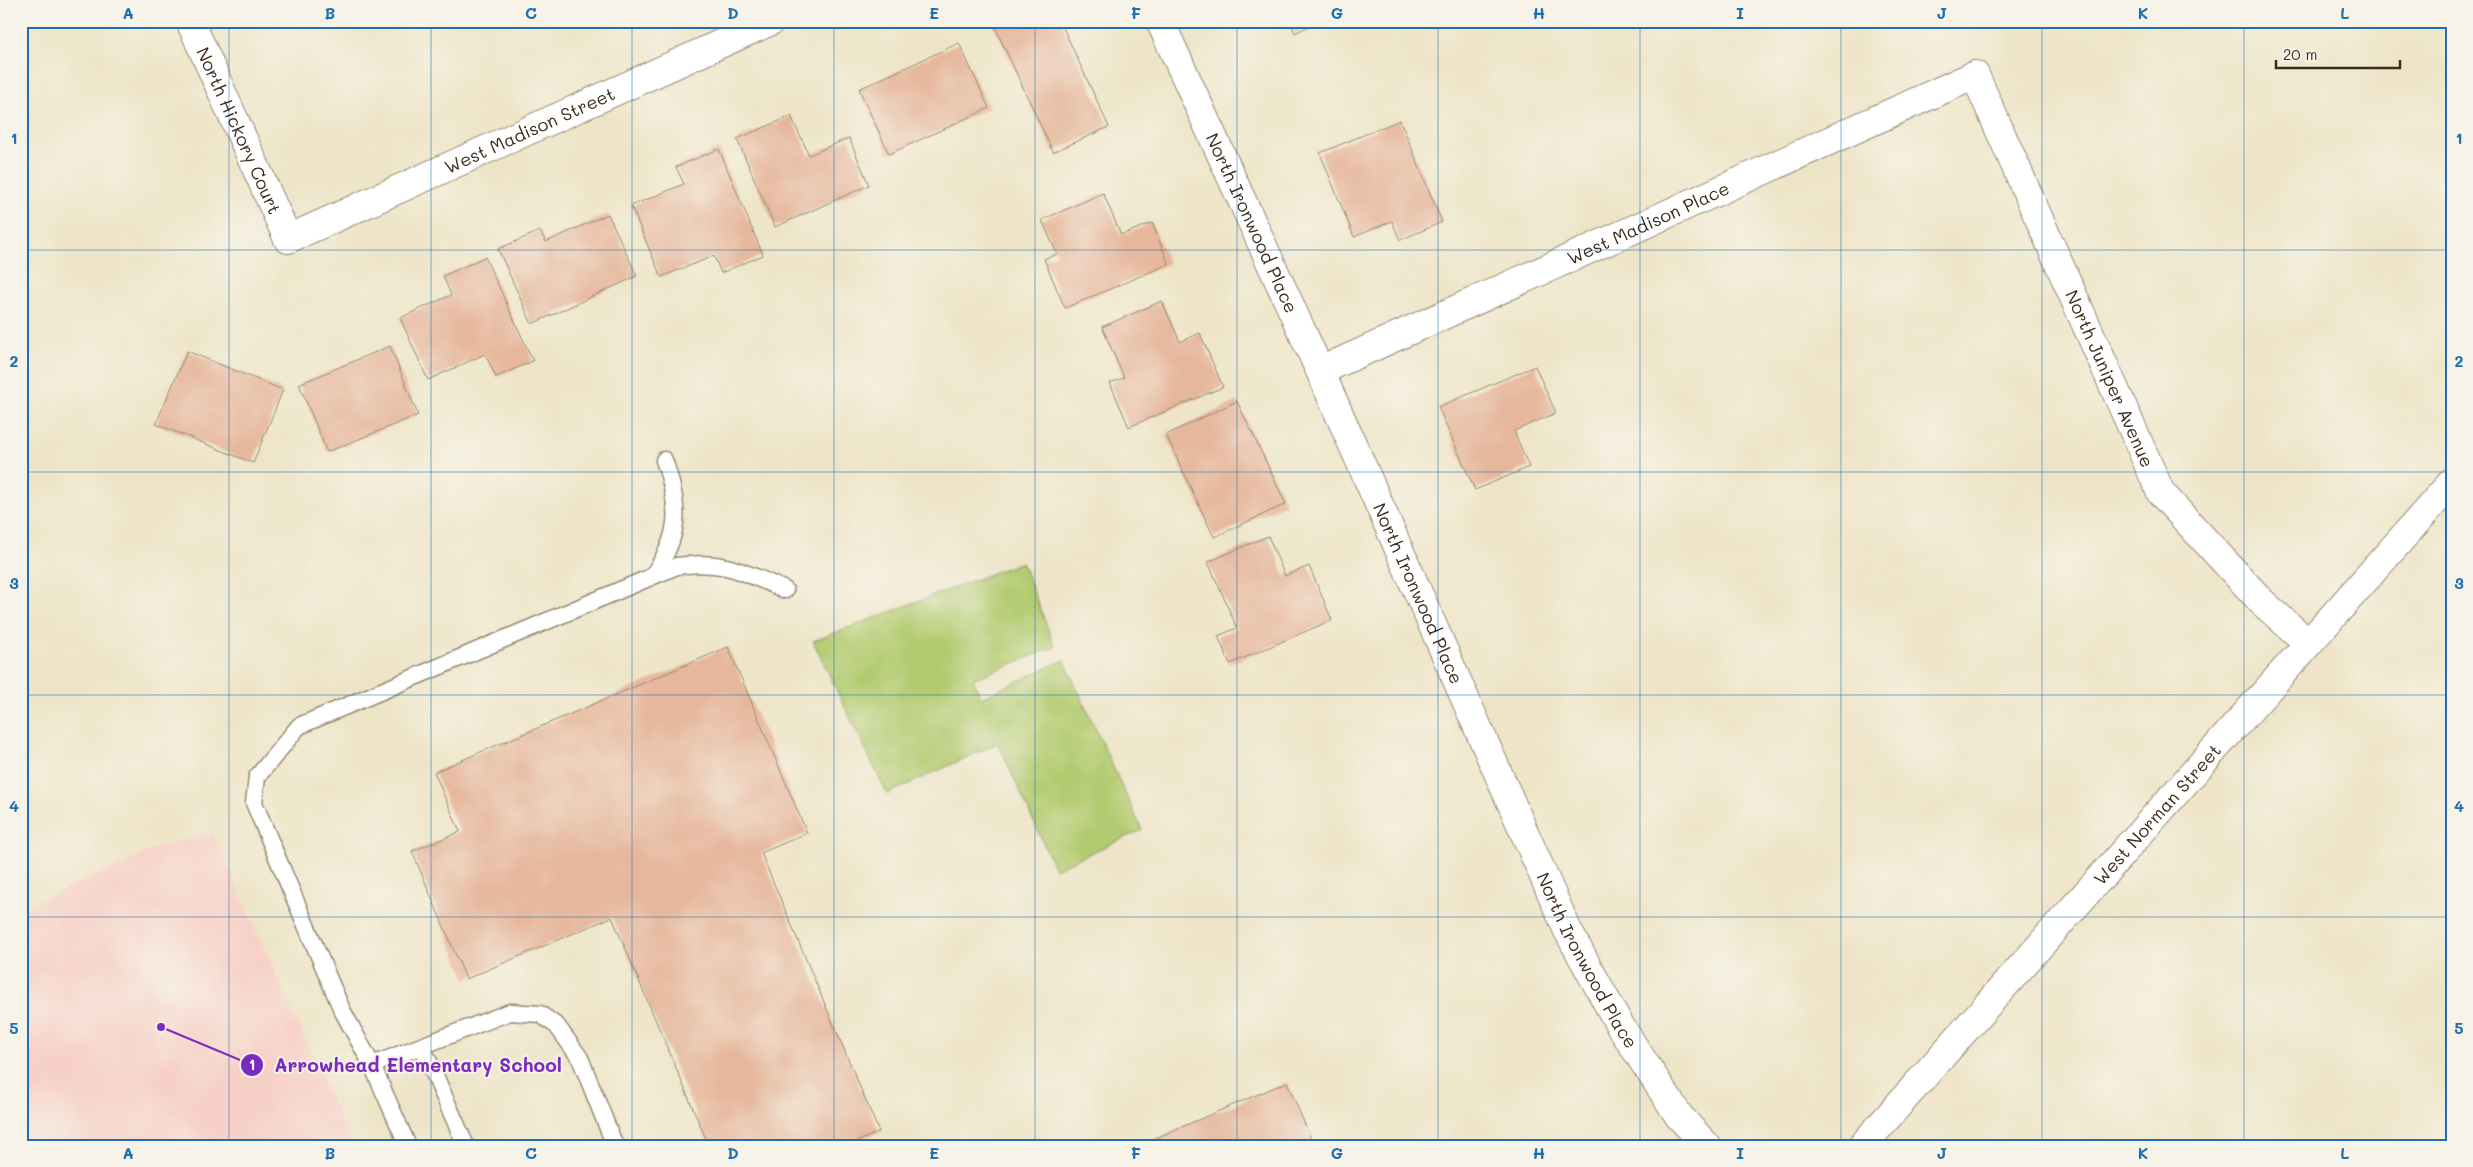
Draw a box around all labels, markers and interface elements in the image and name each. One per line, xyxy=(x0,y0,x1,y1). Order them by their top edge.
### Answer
text: A xyxy=(122,2,134,23)
text: B xyxy=(325,2,335,23)
text: C xyxy=(525,2,537,23)
text: D xyxy=(727,2,739,23)
text: E xyxy=(929,2,939,23)
text: F xyxy=(1131,2,1141,23)
text: G xyxy=(1331,2,1343,23)
text: H xyxy=(1533,2,1545,23)
text: I xyxy=(1736,2,1744,23)
text: J xyxy=(1937,2,1947,23)
text: K xyxy=(2138,2,2148,23)
text: L xyxy=(2340,2,2350,23)
scale bar xyxy=(2276,38,2399,70)
street label: North Hickory Court xyxy=(191,43,287,218)
text: 20 m xyxy=(2283,44,2317,64)
street label: West Madison Street xyxy=(441,81,619,179)
text: 1 xyxy=(10,127,18,148)
text: 1 xyxy=(2455,127,2463,148)
street label: North Ironwood Place xyxy=(1201,129,1304,317)
street label: West Madison Place xyxy=(1563,176,1733,270)
street label: North Juniper Avenue xyxy=(2060,286,2160,471)
text: 2 xyxy=(10,350,19,371)
text: 2 xyxy=(2455,350,2464,371)
street label: North Ironwood Place xyxy=(1368,499,1469,688)
text: 3 xyxy=(9,572,19,593)
text: 3 xyxy=(2454,572,2464,593)
street label: West Norman Street xyxy=(2088,738,2226,890)
text: 4 xyxy=(9,795,19,816)
text: 4 xyxy=(2454,795,2464,816)
street label: North Ironwood Place xyxy=(1531,868,1643,1053)
text: 5 xyxy=(9,1017,19,1038)
text: 5 xyxy=(2454,1017,2464,1038)
callout: Arrowhead Elementary School xyxy=(240,1048,572,1082)
text: Arrowhead Elementary School xyxy=(274,1052,562,1077)
text: 1 xyxy=(249,1054,255,1074)
text: A xyxy=(122,1142,134,1163)
text: B xyxy=(325,1142,335,1163)
text: C xyxy=(525,1142,537,1163)
text: D xyxy=(727,1142,739,1163)
text: E xyxy=(929,1142,939,1163)
text: F xyxy=(1131,1142,1141,1163)
text: G xyxy=(1331,1142,1343,1163)
text: H xyxy=(1533,1142,1545,1163)
text: I xyxy=(1736,1142,1744,1163)
text: J xyxy=(1937,1142,1947,1163)
text: K xyxy=(2138,1142,2148,1163)
text: L xyxy=(2340,1142,2350,1163)

